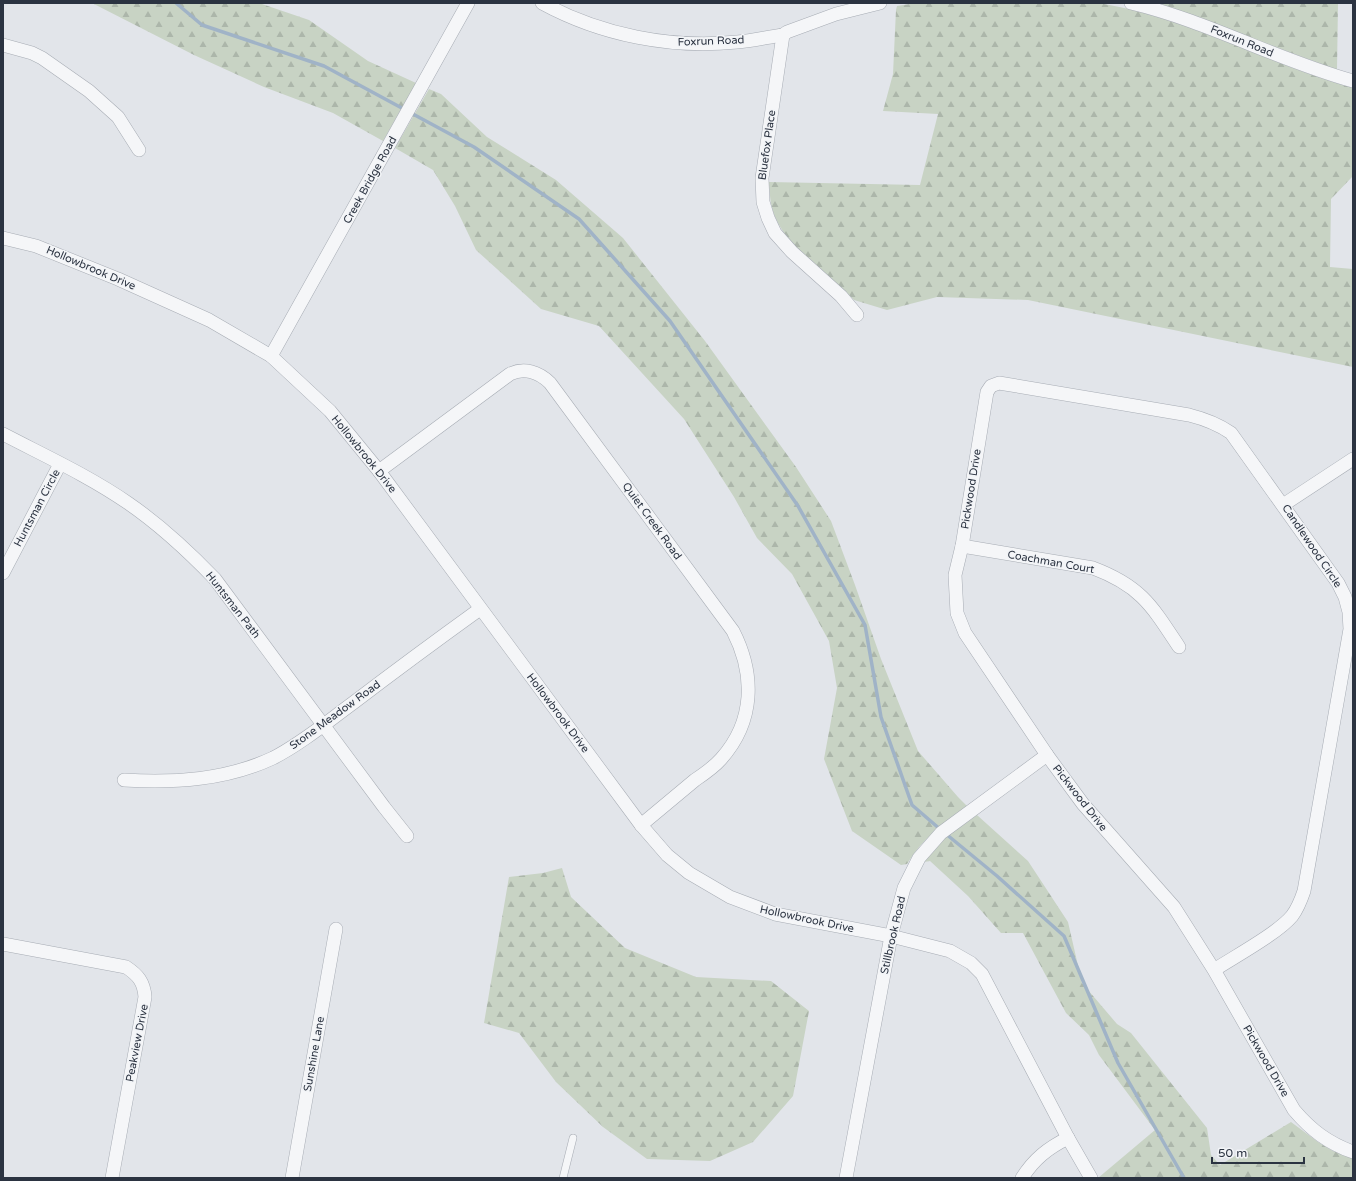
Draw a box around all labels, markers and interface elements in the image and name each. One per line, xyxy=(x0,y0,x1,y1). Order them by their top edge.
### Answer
street label: Foxrun Road xyxy=(1209,22,1275,60)
street label: Foxrun Road xyxy=(677,33,745,49)
street label: Bluefox Place xyxy=(756,109,778,181)
street label: Creek Bridge Road xyxy=(341,134,399,226)
street label: Hollowbrook Drive xyxy=(44,243,138,293)
street label: Hollowbrook Drive xyxy=(329,413,399,495)
street label: Pickwood Drive xyxy=(958,448,984,530)
street label: Huntsman Circle xyxy=(11,467,63,549)
street label: Quiet Creek Road xyxy=(620,480,684,562)
street label: Candlewood Circle xyxy=(1279,502,1345,590)
street label: Coachman Court xyxy=(1007,548,1095,576)
street label: Huntsman Path xyxy=(203,569,263,641)
street label: Hollowbrook Drive xyxy=(524,671,592,755)
street label: Stone Meadow Road xyxy=(287,678,383,752)
street label: Pickwood Drive xyxy=(1050,762,1110,834)
street label: Stillbrook Road xyxy=(878,895,908,975)
street label: Hollowbrook Drive xyxy=(759,903,855,935)
street label: Peakview Drive xyxy=(123,1003,151,1083)
street label: Sunshine Lane xyxy=(301,1015,327,1093)
street label: Pickwood Drive xyxy=(1240,1023,1292,1099)
scale bar xyxy=(1212,1139,1304,1165)
text: 50 m xyxy=(1218,1146,1247,1160)

